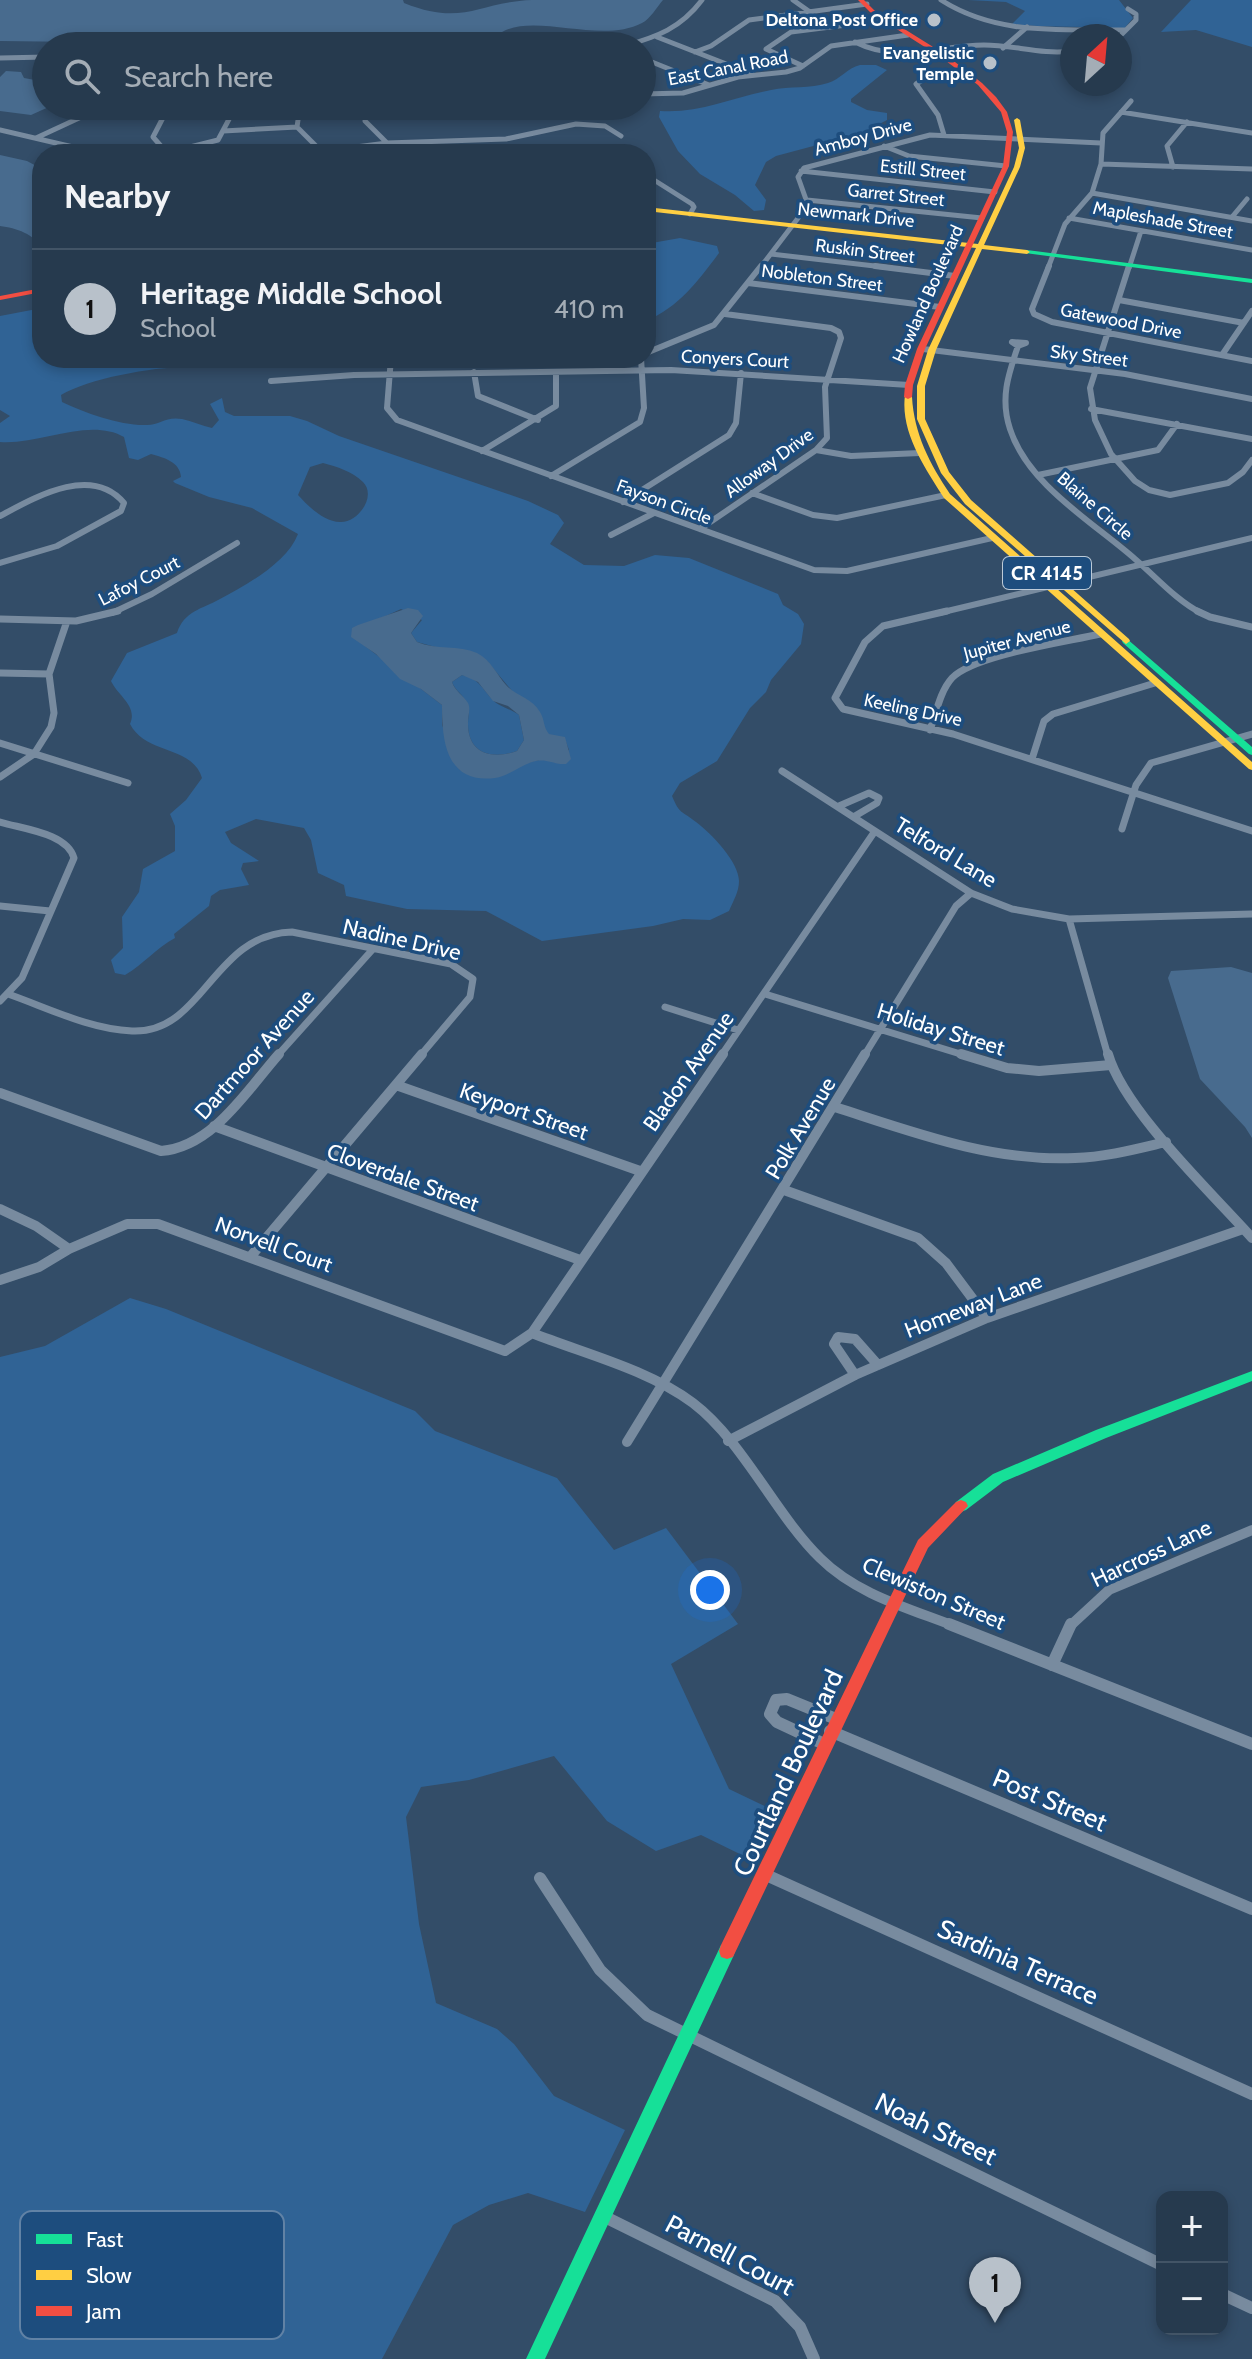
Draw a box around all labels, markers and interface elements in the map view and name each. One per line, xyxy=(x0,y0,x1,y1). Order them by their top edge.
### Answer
place label: Deltona Post Office xyxy=(765,9,918,31)
marker: Deltona Post Office xyxy=(925,11,943,29)
north arrow xyxy=(1060,24,1132,96)
search box xyxy=(32,32,656,120)
place label: Evangelistic Temple xyxy=(882,42,974,85)
street label: East Canal Road xyxy=(666,46,790,90)
icon: search xyxy=(60,54,104,98)
marker: Evangelistic Temple xyxy=(981,54,999,72)
text: Search here xyxy=(124,58,273,95)
street label: Amboy Drive xyxy=(812,113,914,161)
street label: Estill Street xyxy=(879,155,967,185)
text: Nearby xyxy=(64,175,171,217)
street label: Garret Street xyxy=(846,179,946,211)
street label: Mapleshade Street xyxy=(1091,197,1235,243)
street label: Newmark Drive xyxy=(797,198,915,232)
street label: Howland Boulevard xyxy=(888,222,968,366)
street label: Ruskin Street xyxy=(814,234,916,268)
street label: Nobleton Street xyxy=(760,260,884,296)
text: Heritage Middle School xyxy=(140,275,442,312)
text: 1 xyxy=(85,293,95,325)
text: 410 m xyxy=(554,293,624,325)
street label: Gatewood Drive xyxy=(1059,298,1183,344)
text: School xyxy=(140,312,216,344)
street label: Sky Street xyxy=(1049,340,1129,372)
street label: Conyers Court xyxy=(681,345,789,373)
street label: Alloway Drive xyxy=(720,424,818,502)
street label: Blaine Circle xyxy=(1053,467,1137,545)
street label: Fayson Circle xyxy=(613,475,715,529)
street label: Lafoy Court xyxy=(95,551,183,611)
road number: CR 4145 xyxy=(1003,557,1091,589)
street label: Jupiter Avenue xyxy=(960,615,1073,665)
street label: Keeling Drive xyxy=(862,689,964,731)
street label: Telford Lane xyxy=(890,811,1002,894)
street label: Nadine Drive xyxy=(340,913,464,966)
street label: Dartmoor Avenue xyxy=(189,984,320,1125)
street label: Holiday Street xyxy=(874,997,1009,1062)
street label: Bladon Avenue xyxy=(637,1006,740,1136)
street label: Polk Avenue xyxy=(759,1072,841,1184)
street label: Keyport Street xyxy=(456,1077,592,1146)
street label: Cloverdale Street xyxy=(323,1137,483,1218)
street label: Norvell Court xyxy=(212,1211,337,1278)
street label: Homeway Lane xyxy=(901,1267,1046,1344)
street label: Harcross Lane xyxy=(1087,1514,1216,1593)
street label: Clewiston Street xyxy=(858,1551,1010,1636)
your location xyxy=(690,1570,730,1610)
street label: Courtland Boulevard xyxy=(726,1665,850,1881)
street label: Post Street xyxy=(988,1762,1112,1838)
street label: Sardinia Terrace xyxy=(933,1912,1103,2012)
street label: Noah Street xyxy=(870,2086,1002,2172)
map controls xyxy=(1156,2191,1228,2335)
button: + xyxy=(1156,2191,1228,2263)
street label: Parnell Court xyxy=(660,2208,800,2303)
legend xyxy=(20,2211,284,2339)
text: Fast xyxy=(86,2226,124,2253)
pin: 1 xyxy=(969,2257,1021,2323)
text: Slow xyxy=(86,2262,132,2289)
button: − xyxy=(1156,2263,1228,2335)
text: Jam xyxy=(85,2298,121,2325)

